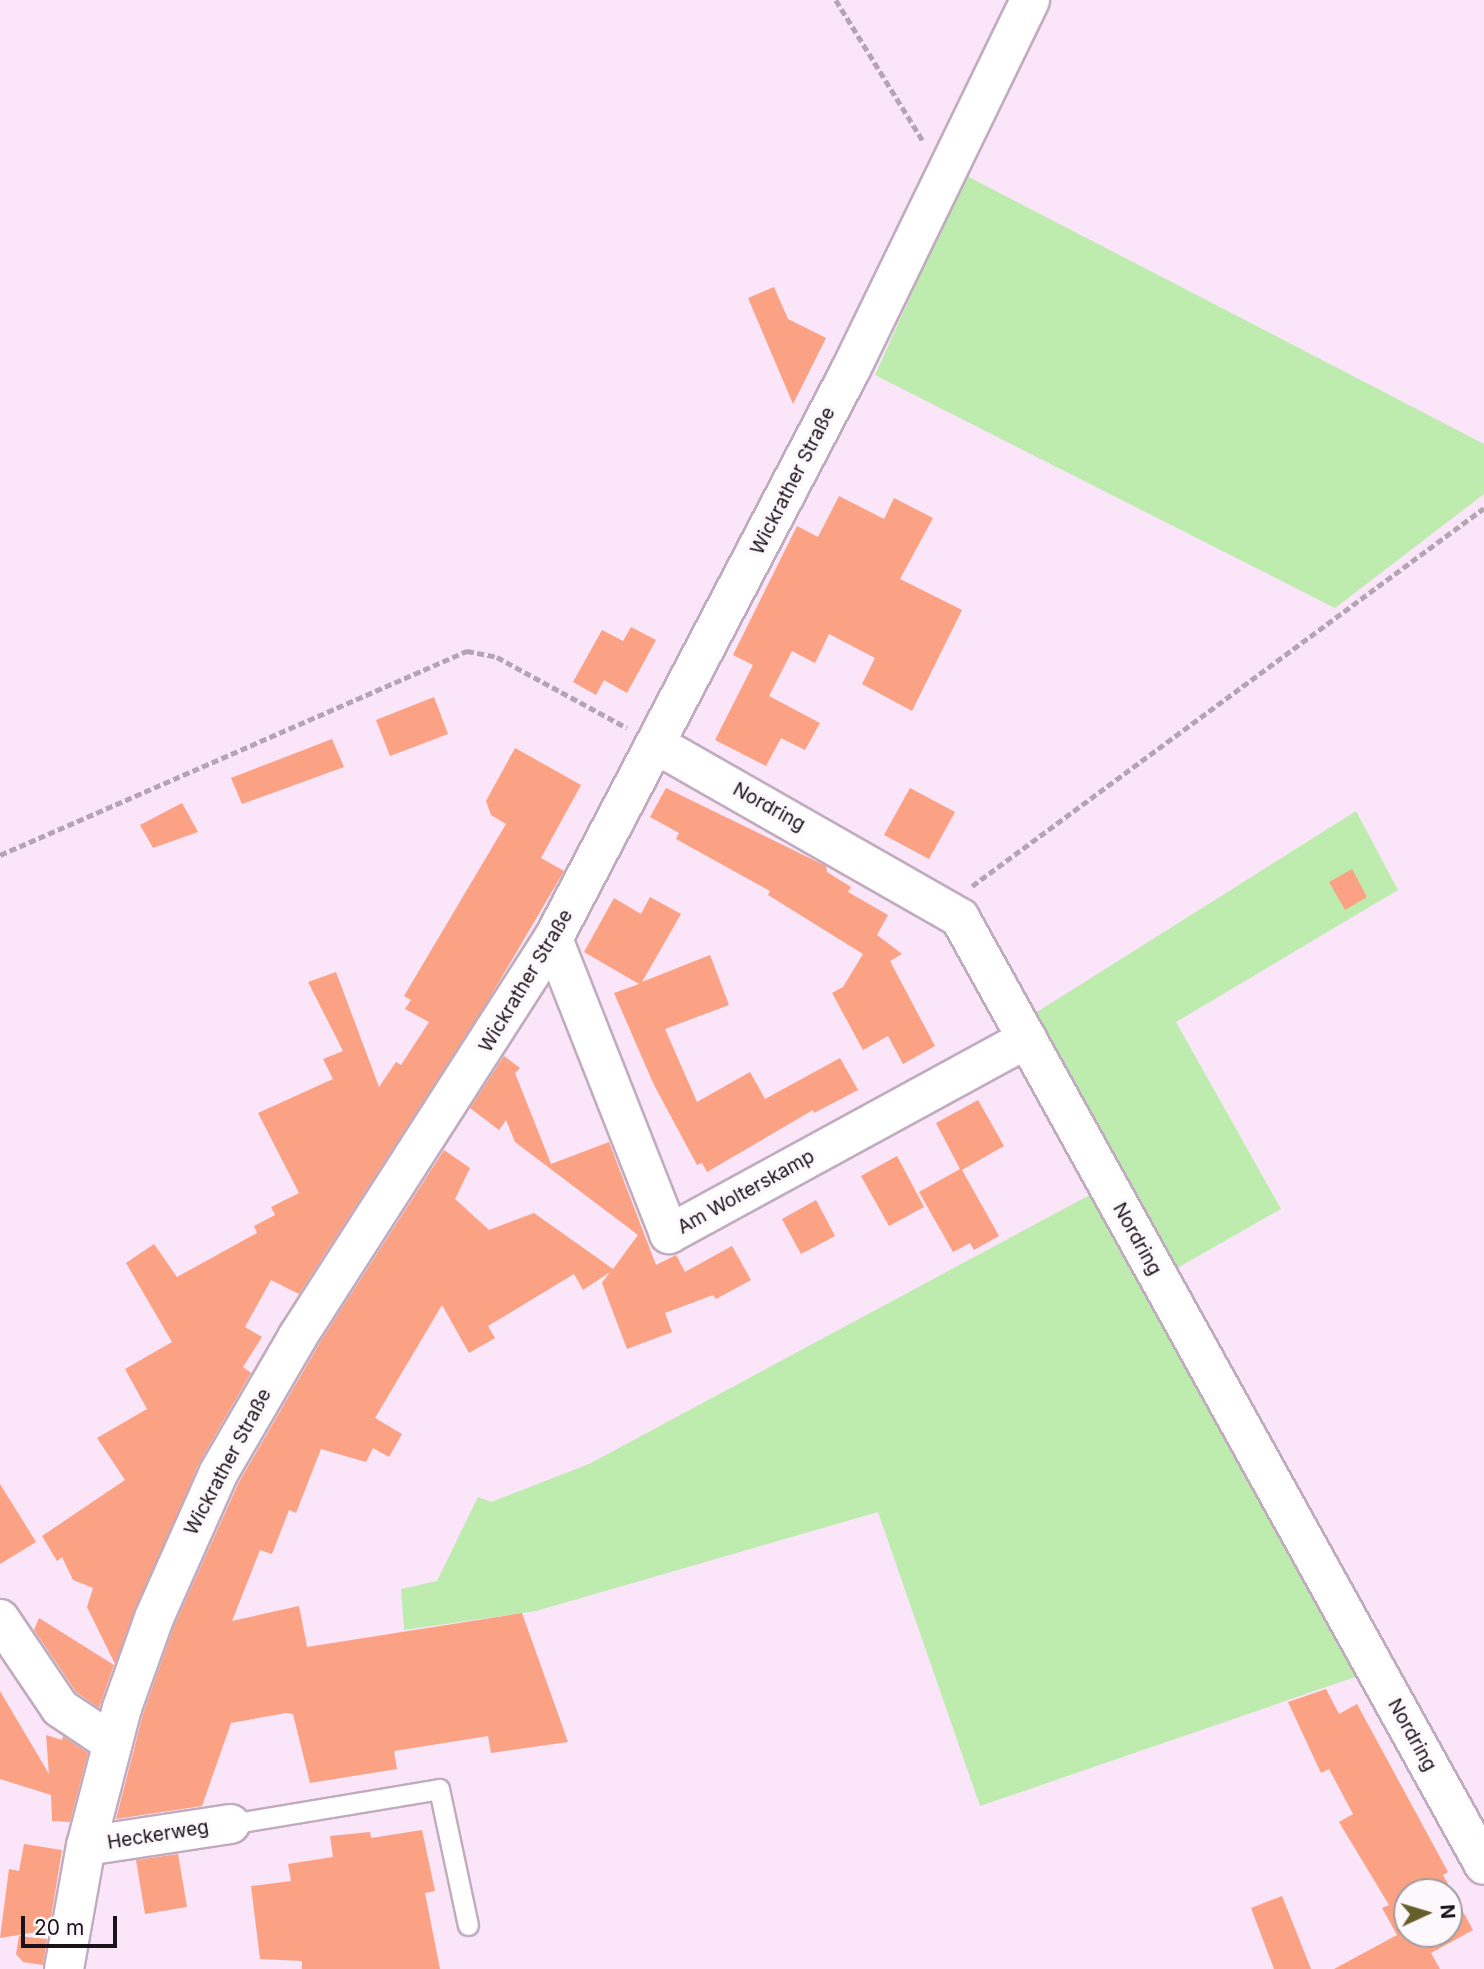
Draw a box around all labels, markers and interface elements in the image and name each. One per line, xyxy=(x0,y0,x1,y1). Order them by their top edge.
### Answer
street label: Wickrather Straße xyxy=(746,403,840,559)
street label: Nordring xyxy=(729,778,809,836)
street label: Wickrather Straße xyxy=(474,905,578,1057)
street label: Am Wolterskamp xyxy=(674,1145,818,1239)
street label: Nordring xyxy=(1108,1199,1166,1279)
street label: Wickrather Straße xyxy=(180,1385,276,1539)
street label: Nordring xyxy=(1383,1695,1441,1775)
street label: Heckerweg xyxy=(106,1816,210,1854)
north arrow xyxy=(1393,1878,1463,1948)
scale bar xyxy=(24,1902,121,1946)
text: N xyxy=(1435,1904,1459,1920)
text: 20 m xyxy=(34,1915,84,1940)

